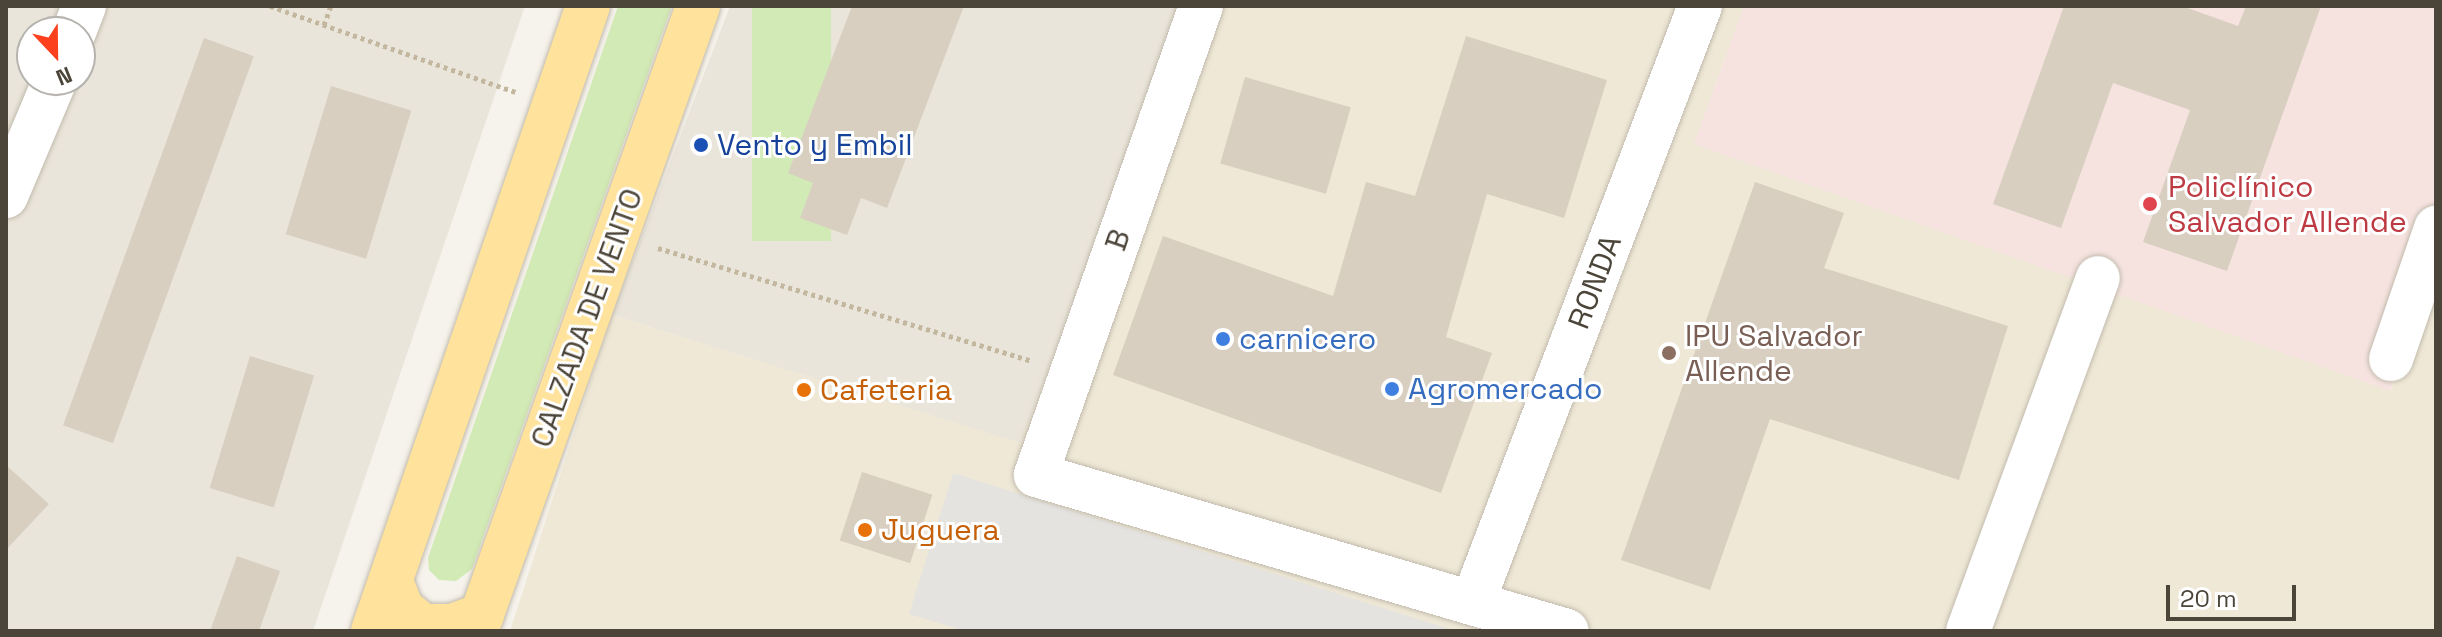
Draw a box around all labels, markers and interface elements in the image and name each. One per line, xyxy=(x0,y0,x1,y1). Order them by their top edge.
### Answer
north arrow xyxy=(16,16,96,96)
text: N xyxy=(52,61,76,92)
place label: Vento y Embil xyxy=(717,127,912,163)
marker: Vento y Embil xyxy=(692,136,710,154)
place label: Policlínico Salvador Allende xyxy=(2168,169,2407,240)
street label: CALZADA DE VENTO xyxy=(523,183,651,453)
marker: Policlínico Salvador Allende xyxy=(2139,193,2161,215)
street label: B xyxy=(1098,225,1138,255)
street label: RONDA xyxy=(1561,230,1629,334)
place label: IPU Salvador Allende xyxy=(1685,318,1863,388)
place label: carnicero xyxy=(1239,321,1376,357)
marker: carnicero xyxy=(1214,330,1232,348)
marker: IPU Salvador Allende xyxy=(1660,344,1678,362)
place label: Agromercado xyxy=(1408,371,1602,407)
place label: Cafeteria xyxy=(820,372,952,408)
marker: Agromercado xyxy=(1383,380,1401,398)
marker: Cafeteria xyxy=(795,381,813,399)
place label: Juguera xyxy=(881,512,1000,548)
marker: Juguera xyxy=(856,521,874,539)
scale bar xyxy=(2170,569,2300,619)
text: 20 m xyxy=(2180,583,2237,614)

